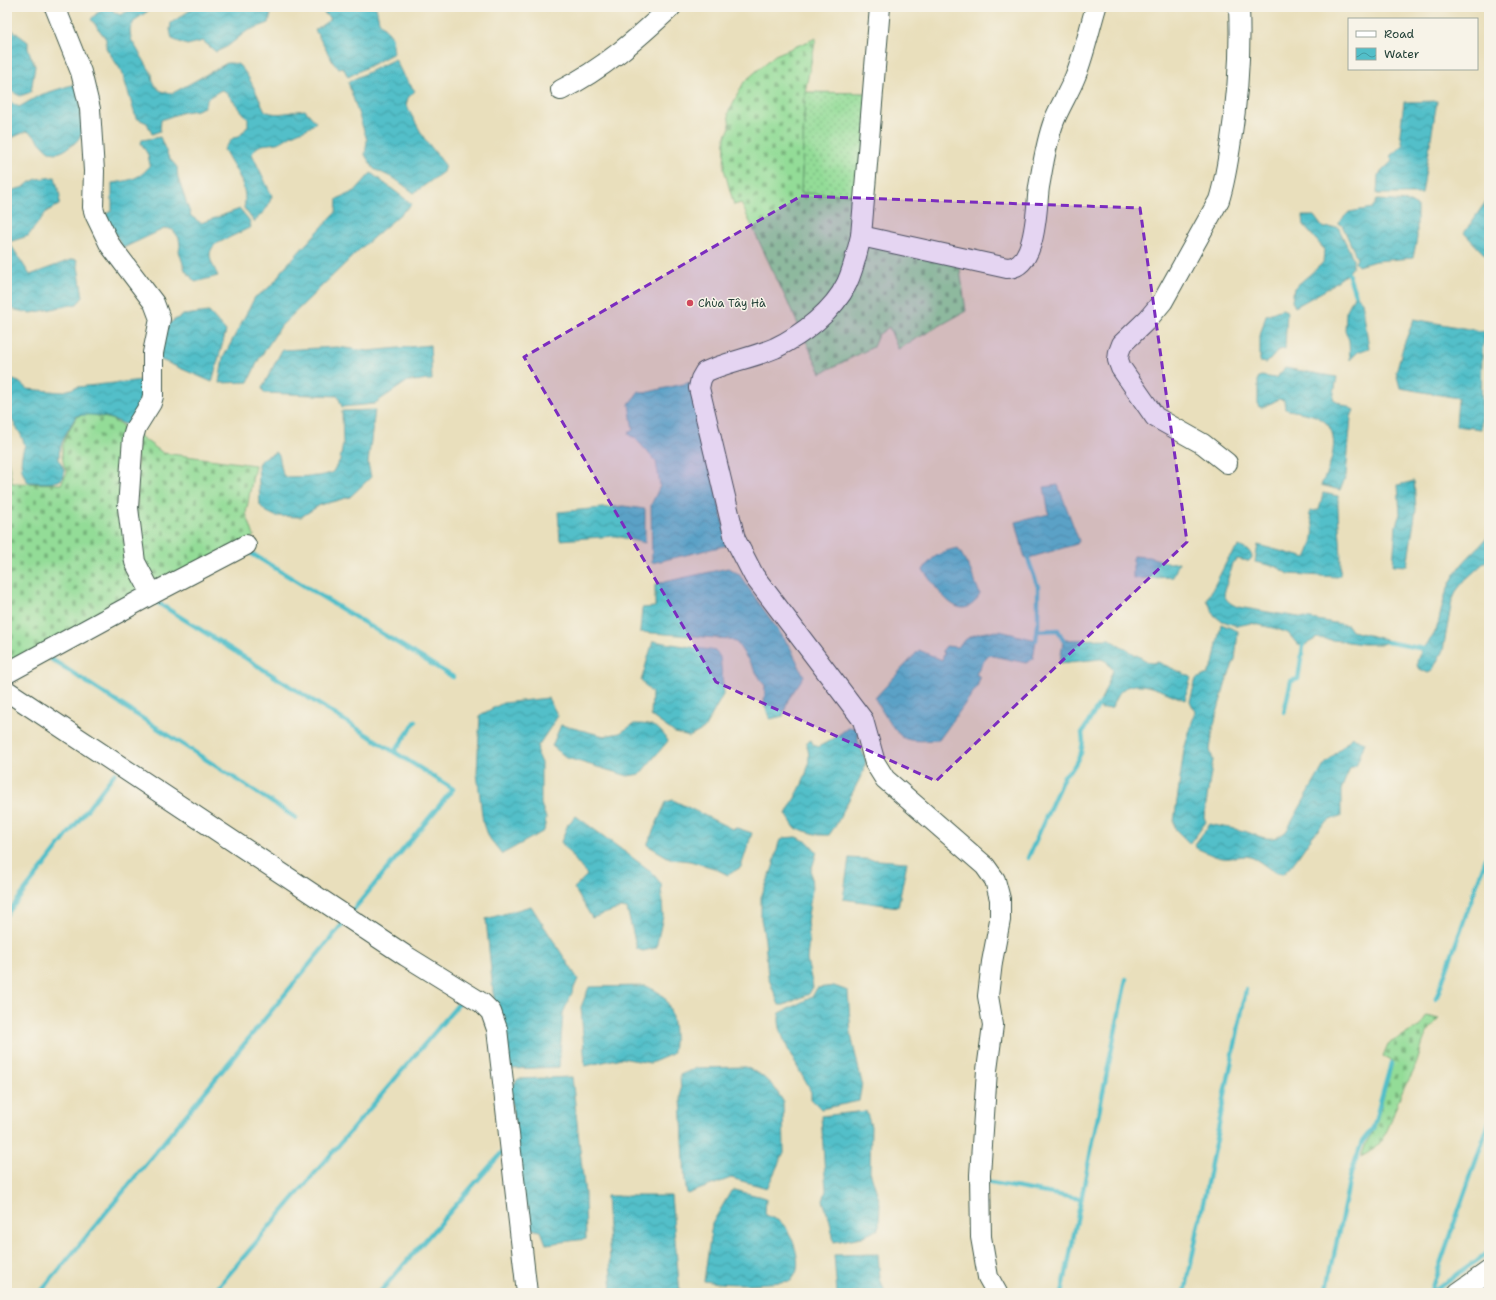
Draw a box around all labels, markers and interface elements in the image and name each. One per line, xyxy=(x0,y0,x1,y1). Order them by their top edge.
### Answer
legend xyxy=(1348,18,1478,70)
text: Road xyxy=(1384,26,1415,42)
text: Water xyxy=(1384,46,1420,62)
place label: Chùa Tây Hà xyxy=(698,296,766,311)
marker: Chùa Tây Hà xyxy=(685,298,695,308)

